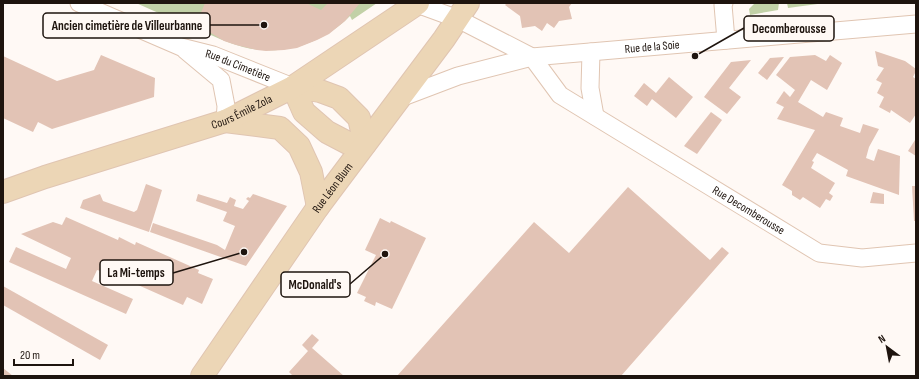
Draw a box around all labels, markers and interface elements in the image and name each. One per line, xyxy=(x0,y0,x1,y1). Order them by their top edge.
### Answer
callout: Ancien cimetière de Villeurbanne xyxy=(43,13,210,38)
callout: Decomberousse xyxy=(744,16,834,41)
text: Ancien cimetière de Villeurbanne xyxy=(51,18,203,34)
text: Decomberousse xyxy=(752,21,826,37)
street label: Rue de la Soie xyxy=(624,37,680,57)
street label: Rue du Cimetière xyxy=(204,46,273,85)
street label: Cours Émile Zola xyxy=(210,91,275,133)
street label: Rue Léon Blum xyxy=(309,160,357,216)
street label: Rue Decomberousse xyxy=(709,183,787,238)
callout: La Mi-temps xyxy=(100,260,173,285)
text: La Mi-temps xyxy=(107,265,165,281)
callout: McDonald's xyxy=(281,272,350,297)
text: McDonald's xyxy=(289,277,341,293)
north arrow xyxy=(867,327,907,367)
text: N xyxy=(876,332,888,346)
scale bar xyxy=(14,341,73,367)
text: 20 m xyxy=(20,348,40,363)

